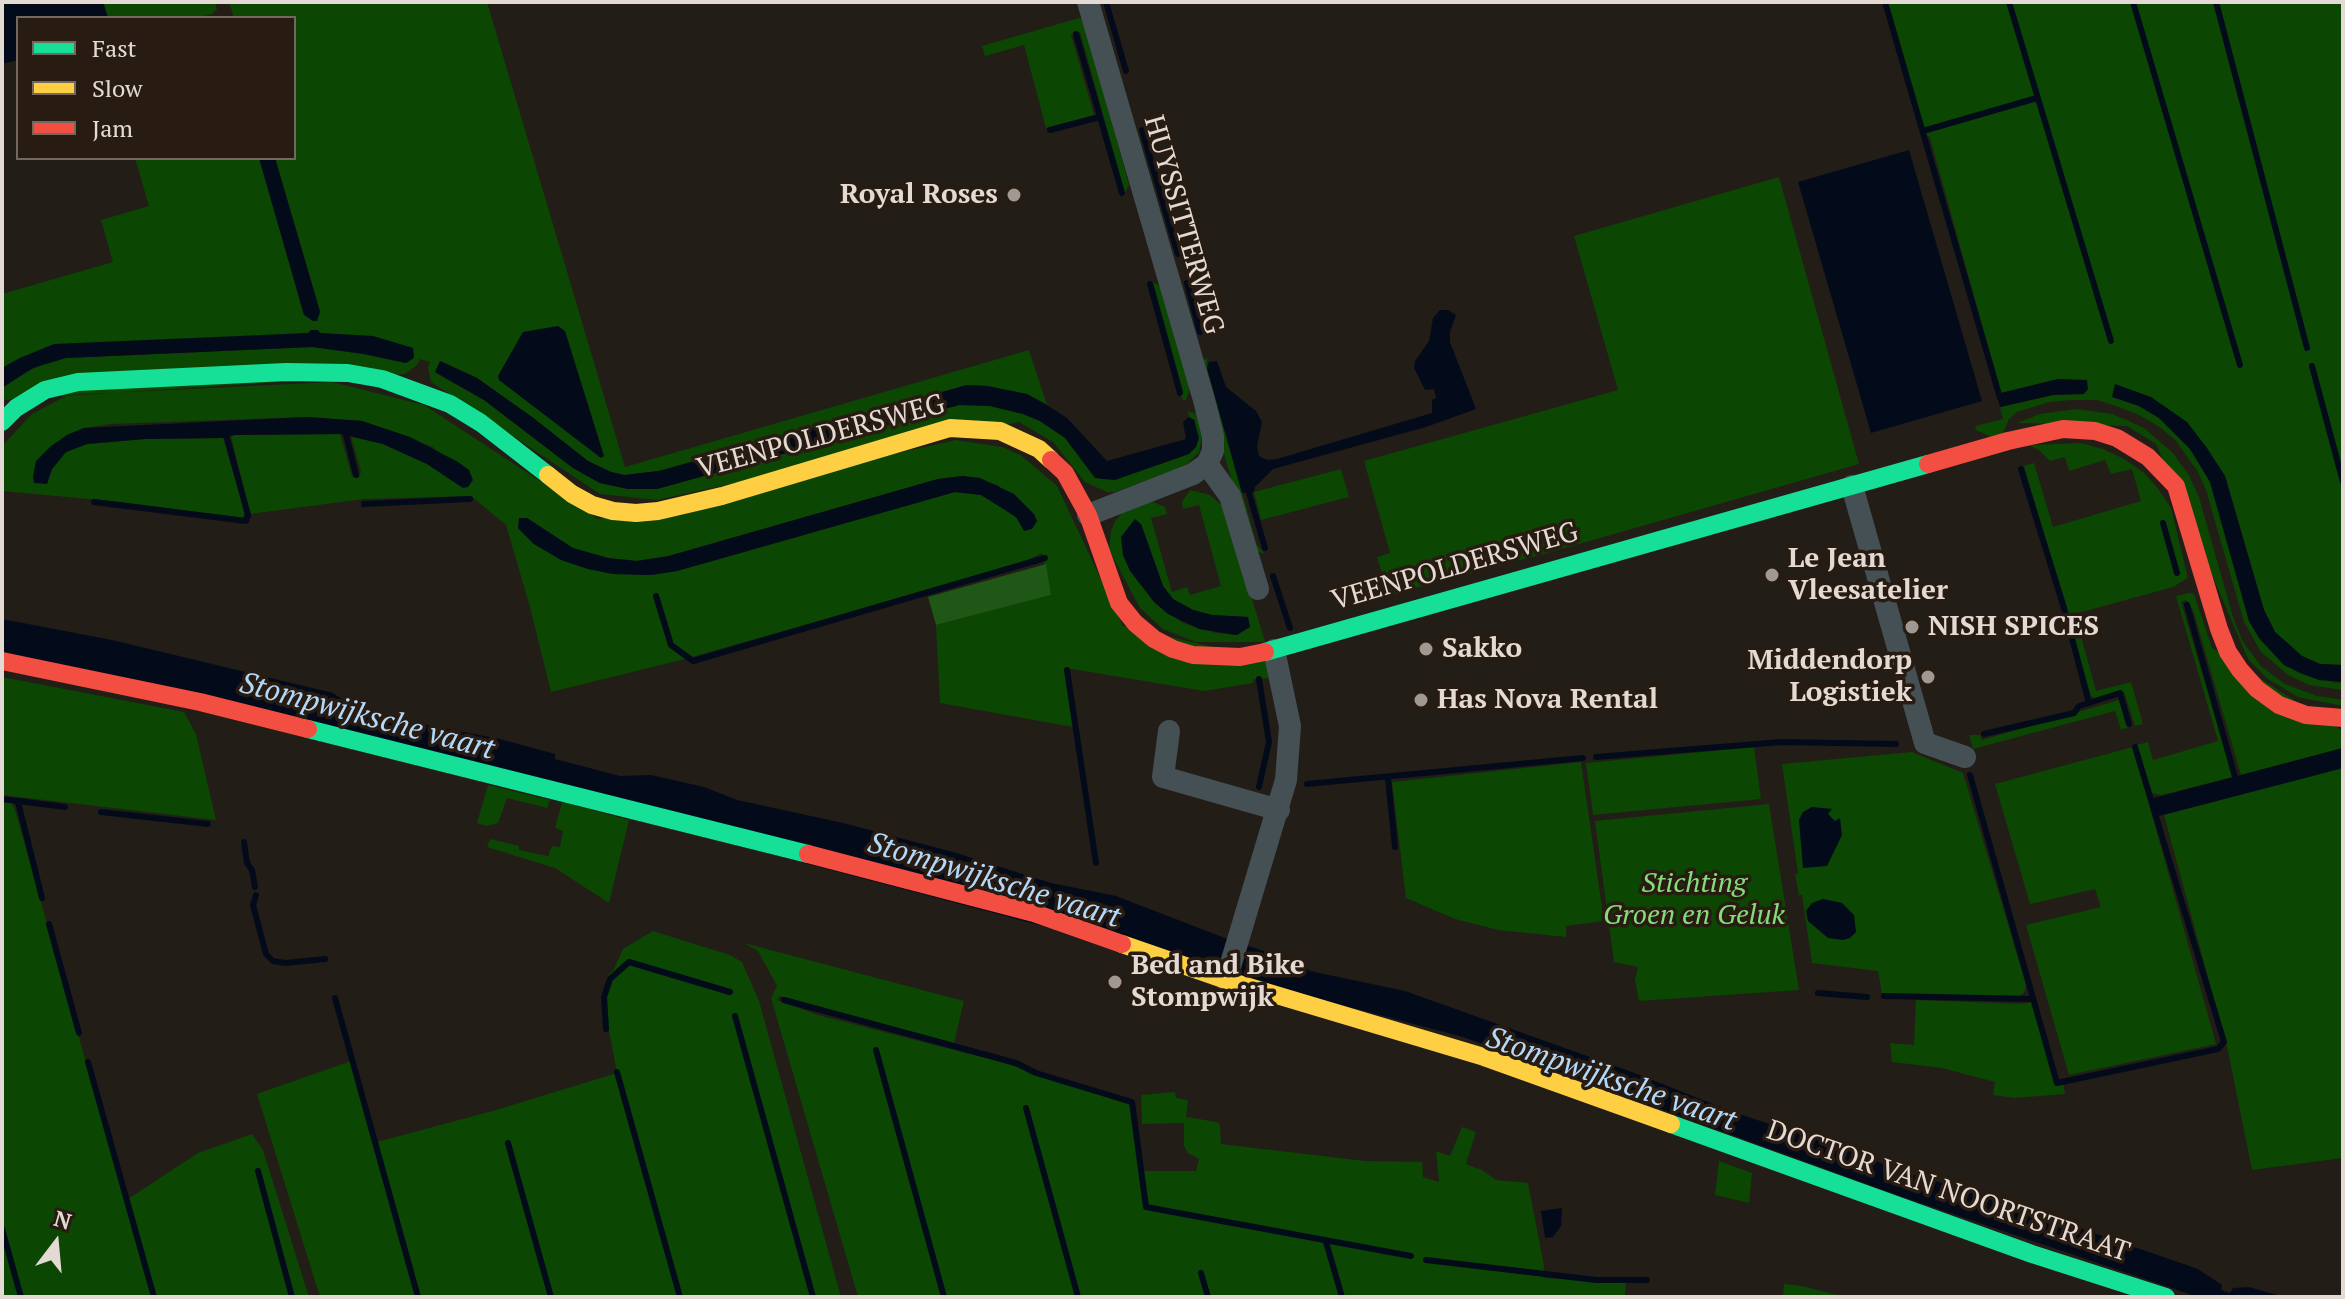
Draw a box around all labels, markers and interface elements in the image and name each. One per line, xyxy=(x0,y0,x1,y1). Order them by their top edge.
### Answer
legend xyxy=(16,16,296,160)
text: Fast xyxy=(92,32,136,64)
text: Slow xyxy=(92,72,143,104)
text: Jam xyxy=(92,112,133,144)
street label: HUYSSITTERWEG xyxy=(1136,112,1230,338)
place label: Royal Roses xyxy=(840,178,998,212)
marker: Royal Roses xyxy=(1005,186,1023,204)
street label: VEENPOLDERSWEG xyxy=(693,388,949,486)
street label: VEENPOLDERSWEG xyxy=(1328,516,1582,618)
place label: Le Jean Vleesatelier xyxy=(1788,542,1948,608)
marker: Le Jean Vleesatelier xyxy=(1763,566,1781,584)
place label: NISH SPICES xyxy=(1928,610,2099,644)
marker: NISH SPICES xyxy=(1903,618,1921,636)
place label: Sakko xyxy=(1442,632,1522,666)
marker: Sakko xyxy=(1417,640,1435,658)
place label: Middendorp Logistiek xyxy=(1748,644,1912,710)
water label: Stompwijksche vaart xyxy=(236,666,498,768)
marker: Middendorp Logistiek xyxy=(1919,668,1937,686)
place label: Has Nova Rental xyxy=(1437,683,1658,717)
marker: Has Nova Rental xyxy=(1412,691,1430,709)
water label: Stompwijksche vaart xyxy=(863,825,1125,937)
park label: Stichting Groen en Geluk xyxy=(1603,867,1785,933)
place label: Bed and Bike Stompwijk xyxy=(1131,949,1305,1015)
marker: Bed and Bike Stompwijk xyxy=(1106,973,1124,991)
water label: Stompwijksche vaart xyxy=(1481,1020,1741,1140)
street label: DOCTOR VAN NOORTSTRAAT xyxy=(1762,1114,2134,1270)
north arrow xyxy=(16,1203,96,1283)
text: N xyxy=(51,1203,75,1236)

